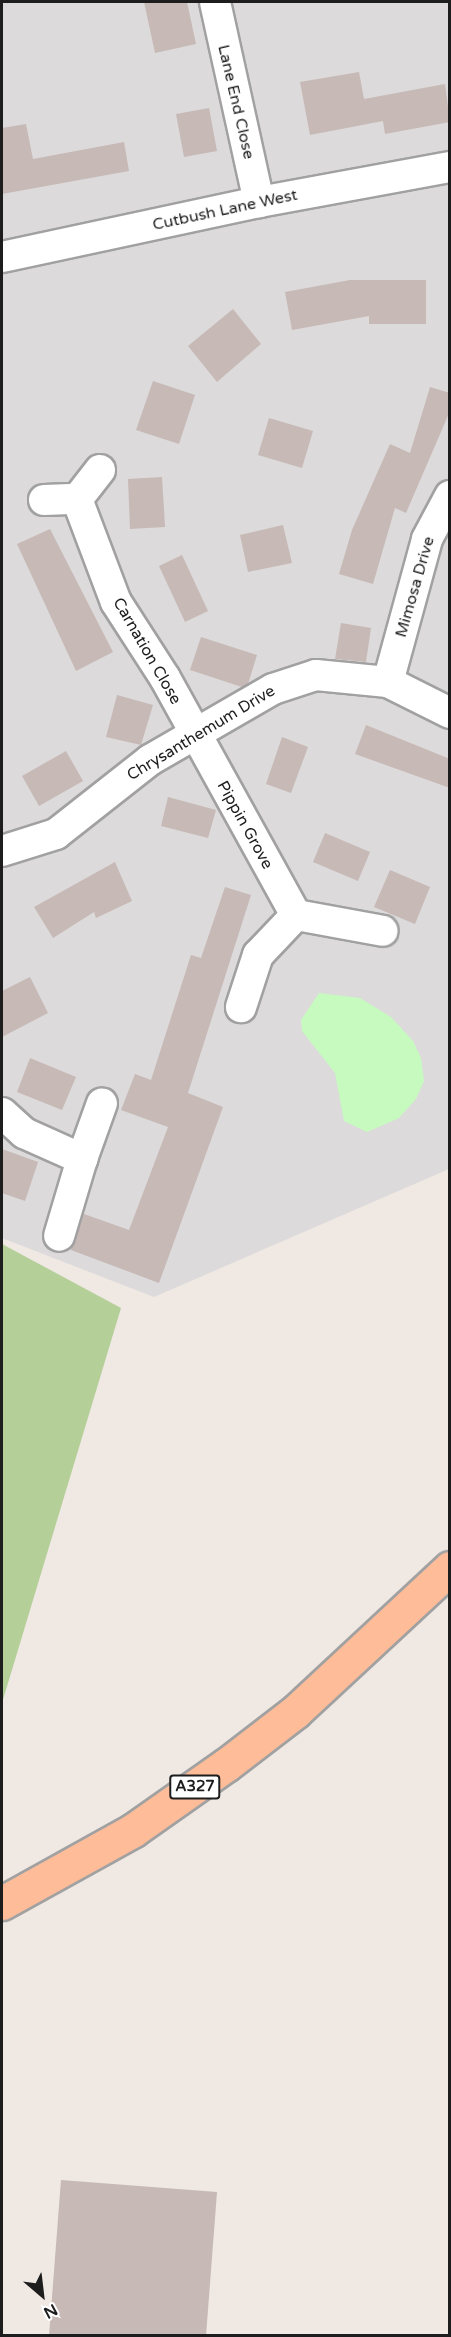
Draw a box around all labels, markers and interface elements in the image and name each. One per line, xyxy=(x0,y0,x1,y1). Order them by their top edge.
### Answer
street label: Lane End Close xyxy=(214,43,258,161)
street label: Cutbush Lane West xyxy=(151,185,299,235)
street label: Mimosa Drive xyxy=(391,534,439,640)
street label: Carnation Close xyxy=(109,594,185,708)
street label: Chrysanthemum Drive xyxy=(123,681,279,785)
street label: Pippin Grove xyxy=(213,778,277,872)
road number: A327 xyxy=(168,1775,222,1799)
north arrow xyxy=(12,2265,72,2325)
text: N xyxy=(40,2299,61,2323)

